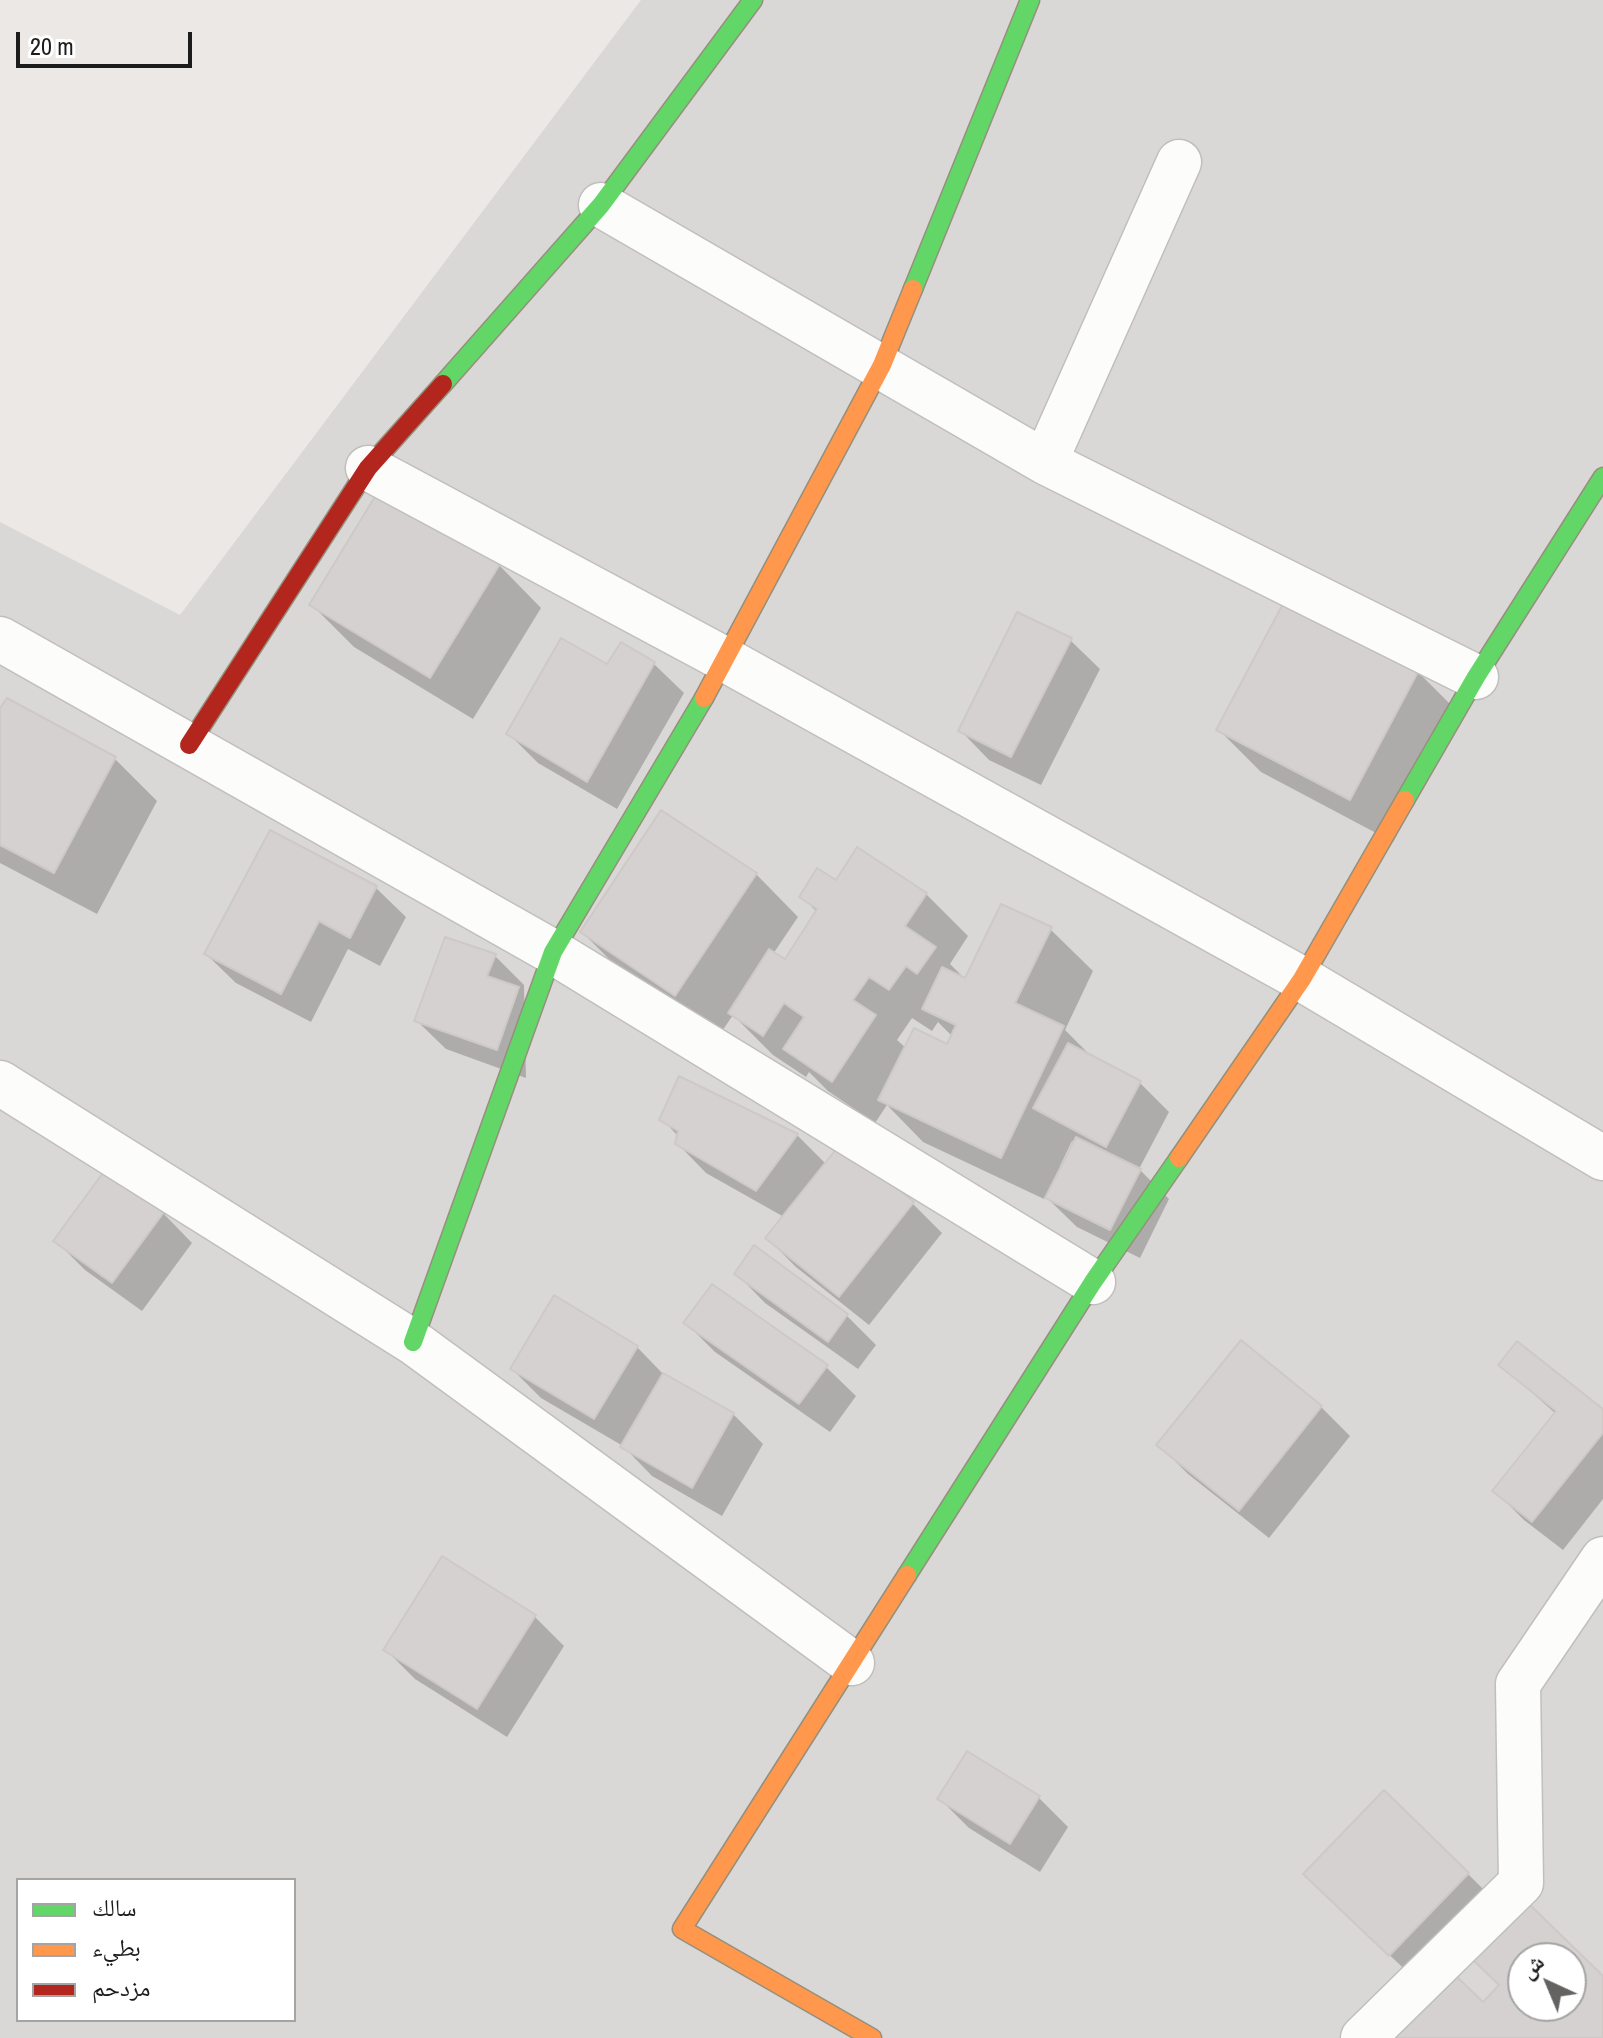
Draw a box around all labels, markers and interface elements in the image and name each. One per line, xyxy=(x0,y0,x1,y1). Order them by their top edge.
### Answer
scale bar xyxy=(20,16,196,66)
text: 20 m xyxy=(30,30,74,62)
legend xyxy=(16,1878,296,2022)
text: سالك xyxy=(92,1891,137,1923)
text: بطيء xyxy=(92,1931,141,1963)
north arrow xyxy=(1507,1942,1587,2022)
text: ش xyxy=(1513,1947,1551,1985)
text: مزدحم xyxy=(92,1971,151,2003)

